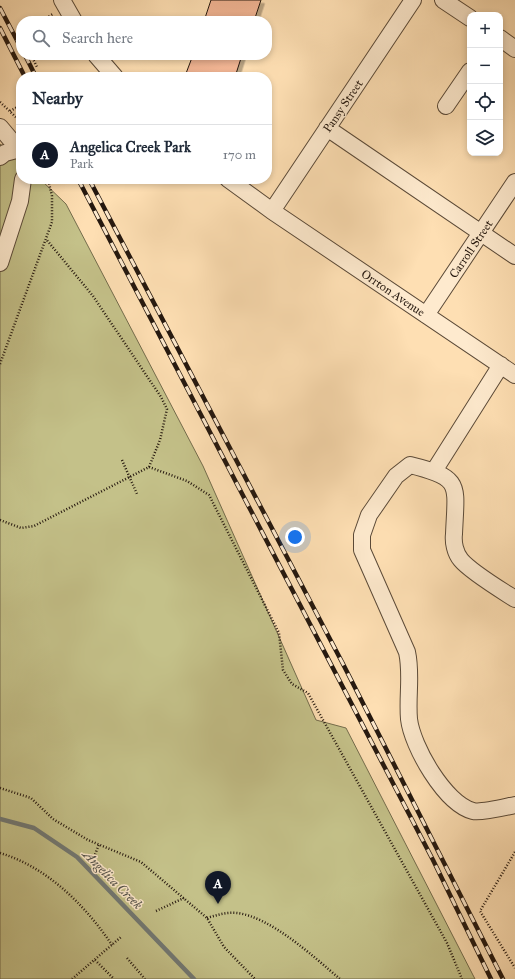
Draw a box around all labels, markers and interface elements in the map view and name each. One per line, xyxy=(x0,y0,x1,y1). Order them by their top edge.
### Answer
map controls xyxy=(467,12,503,156)
button: + xyxy=(467,12,503,48)
search box xyxy=(16,16,272,60)
icon: search xyxy=(30,27,52,49)
text: Search here xyxy=(62,29,133,47)
button: − xyxy=(467,48,503,84)
street label: Pansy Street xyxy=(320,76,366,135)
button: locate xyxy=(467,84,503,120)
text: Nearby xyxy=(32,88,83,109)
button: layers xyxy=(467,120,503,156)
text: Angelica Creek Park xyxy=(70,138,191,156)
text: A xyxy=(41,147,49,163)
text: 170 m xyxy=(223,147,256,163)
text: Park xyxy=(70,156,94,172)
street label: Carroll Street xyxy=(446,217,496,281)
street label: Orrton Avenue xyxy=(359,267,427,319)
your location xyxy=(285,527,305,547)
water label: Angelica Creek xyxy=(78,845,146,913)
pin: A xyxy=(205,871,231,904)

